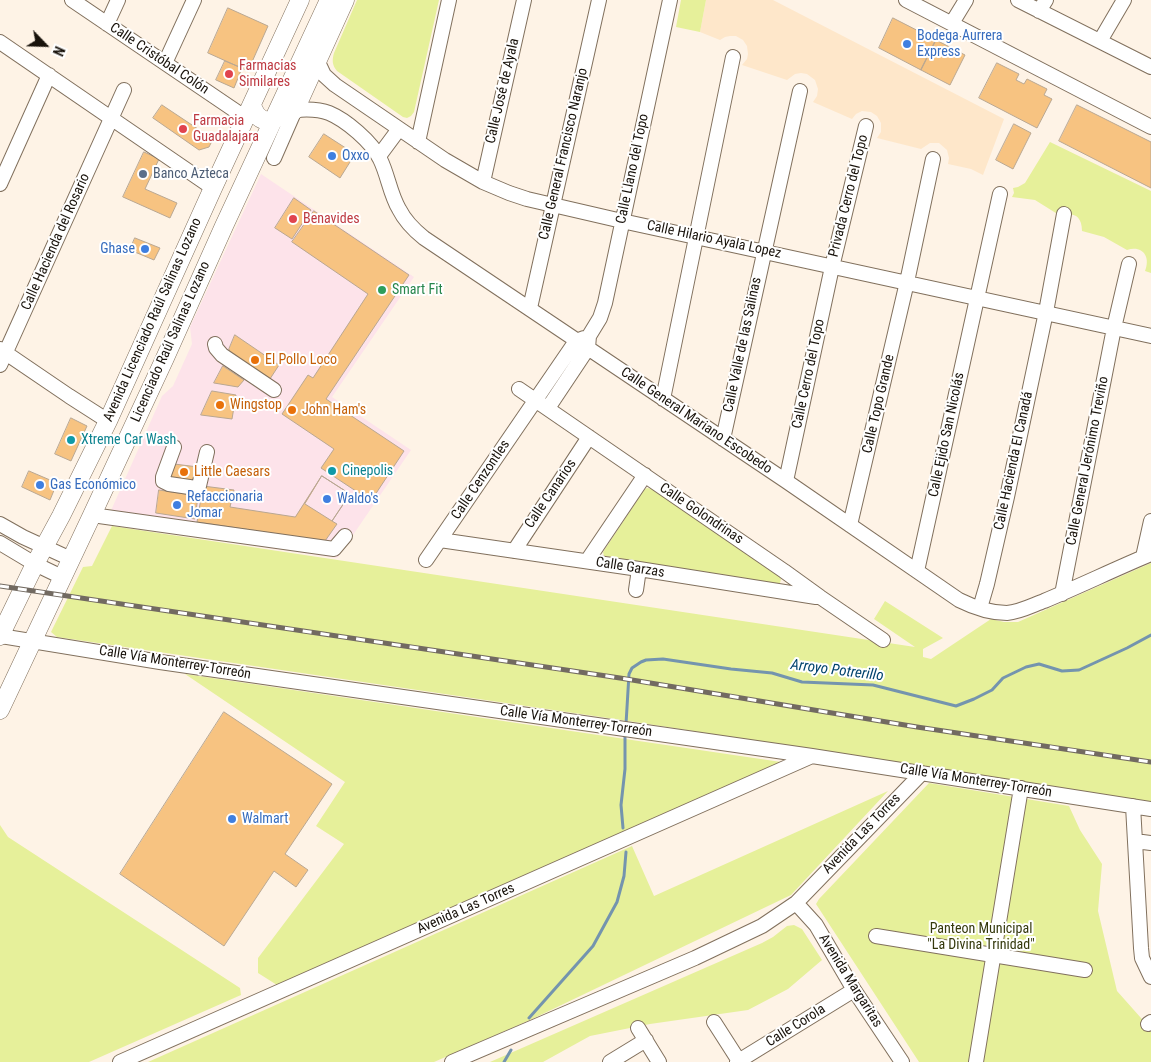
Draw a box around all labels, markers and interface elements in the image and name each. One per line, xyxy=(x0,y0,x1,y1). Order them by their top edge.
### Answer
north arrow xyxy=(20,20,70,70)
street label: Calle Cristóbal Colón xyxy=(106,20,212,98)
place label: Bodega Aurrera Express xyxy=(917,28,1002,60)
street label: Calle José de Ayala xyxy=(483,37,523,145)
marker: Bodega Aurrera Express xyxy=(901,38,913,50)
text: N xyxy=(50,44,68,58)
place label: Farmacias Similares xyxy=(239,58,296,90)
street label: Calle General Francisco Naranjo xyxy=(536,66,592,242)
marker: Farmacias Similares xyxy=(223,68,235,80)
place label: Farmacia Guadalajara xyxy=(193,113,259,146)
street label: Calle Llano del Topo xyxy=(613,113,653,225)
marker: Farmacia Guadalajara xyxy=(177,123,189,135)
street label: Privada Cerro del Topo xyxy=(826,133,872,259)
place label: Oxxo xyxy=(342,148,370,164)
marker: Oxxo xyxy=(326,150,338,162)
place label: Banco Azteca xyxy=(153,166,229,182)
marker: Banco Azteca xyxy=(137,168,149,180)
street label: Calle Hacienda del Rosario xyxy=(18,171,94,313)
place label: Benavides xyxy=(303,211,360,227)
marker: Benavides xyxy=(287,213,299,225)
street label: Avenida Licenciado Raúl Salinas Lozano xyxy=(100,215,206,425)
street label: Calle Hilario Ayala Lopez xyxy=(645,218,783,262)
place label: Ghase xyxy=(100,241,135,257)
marker: Ghase xyxy=(139,243,151,255)
street label: Licenciado Raúl Salinas Lozano xyxy=(128,259,214,425)
street label: Calle Valle de las Salinas xyxy=(720,276,766,414)
place label: Smart Fit xyxy=(392,282,443,298)
marker: Smart Fit xyxy=(376,284,388,296)
street label: Calle Cerro del Topo xyxy=(789,318,829,430)
place label: El Pollo Loco xyxy=(265,352,337,368)
street label: Calle Topo Grande xyxy=(859,353,899,455)
marker: El Pollo Loco xyxy=(249,354,261,366)
street label: Calle General Mariano Escobedo xyxy=(617,364,775,478)
street label: Calle Ejido San Nicolás xyxy=(926,371,968,499)
street label: Calle General Jerónimo Treviño xyxy=(1063,375,1113,547)
street label: Calle Hacienda El Canadá xyxy=(991,390,1037,532)
place label: Wingstop xyxy=(230,397,282,413)
marker: Wingstop xyxy=(214,399,226,411)
place label: John Ham's xyxy=(302,402,366,418)
marker: John Ham's xyxy=(286,404,298,416)
place label: Xtreme Car Wash xyxy=(81,432,176,448)
marker: Xtreme Car Wash xyxy=(65,434,77,446)
street label: Calle Cenzontles xyxy=(448,437,514,523)
street label: Calle Canarios xyxy=(522,456,580,532)
place label: Cinepolis xyxy=(342,463,393,479)
place label: Little Caesars xyxy=(194,464,270,480)
marker: Cinepolis xyxy=(326,465,338,477)
marker: Little Caesars xyxy=(178,466,190,478)
place label: Gas Económico xyxy=(50,477,136,493)
marker: Gas Económico xyxy=(34,479,46,491)
street label: Calle Golondrinas xyxy=(656,480,746,548)
place label: Refaccionaria Jomar xyxy=(187,489,263,522)
place label: Waldo's xyxy=(337,491,379,507)
marker: Waldo's xyxy=(321,493,333,505)
marker: Refaccionaria Jomar xyxy=(171,499,183,511)
street label: Calle Garzas xyxy=(594,554,666,582)
street label: Calle Vía Monterrey-Torreón xyxy=(98,643,252,683)
water label: Arroyo Potrerillo xyxy=(790,656,884,686)
street label: Calle Vía Monterrey-Torreón xyxy=(499,703,653,741)
street label: Calle Vía Monterrey-Torreón xyxy=(899,761,1053,801)
street label: Avenida Las Torres xyxy=(819,790,905,878)
place label: Walmart xyxy=(242,811,288,827)
marker: Walmart xyxy=(226,813,238,825)
street label: Avenida Las Torres xyxy=(415,880,517,938)
park label: Panteon Municipal "La Divina Trinidad" xyxy=(927,921,1035,954)
street label: Avenida Margaritas xyxy=(815,931,885,1031)
street label: Calle Corola xyxy=(763,1001,829,1051)

